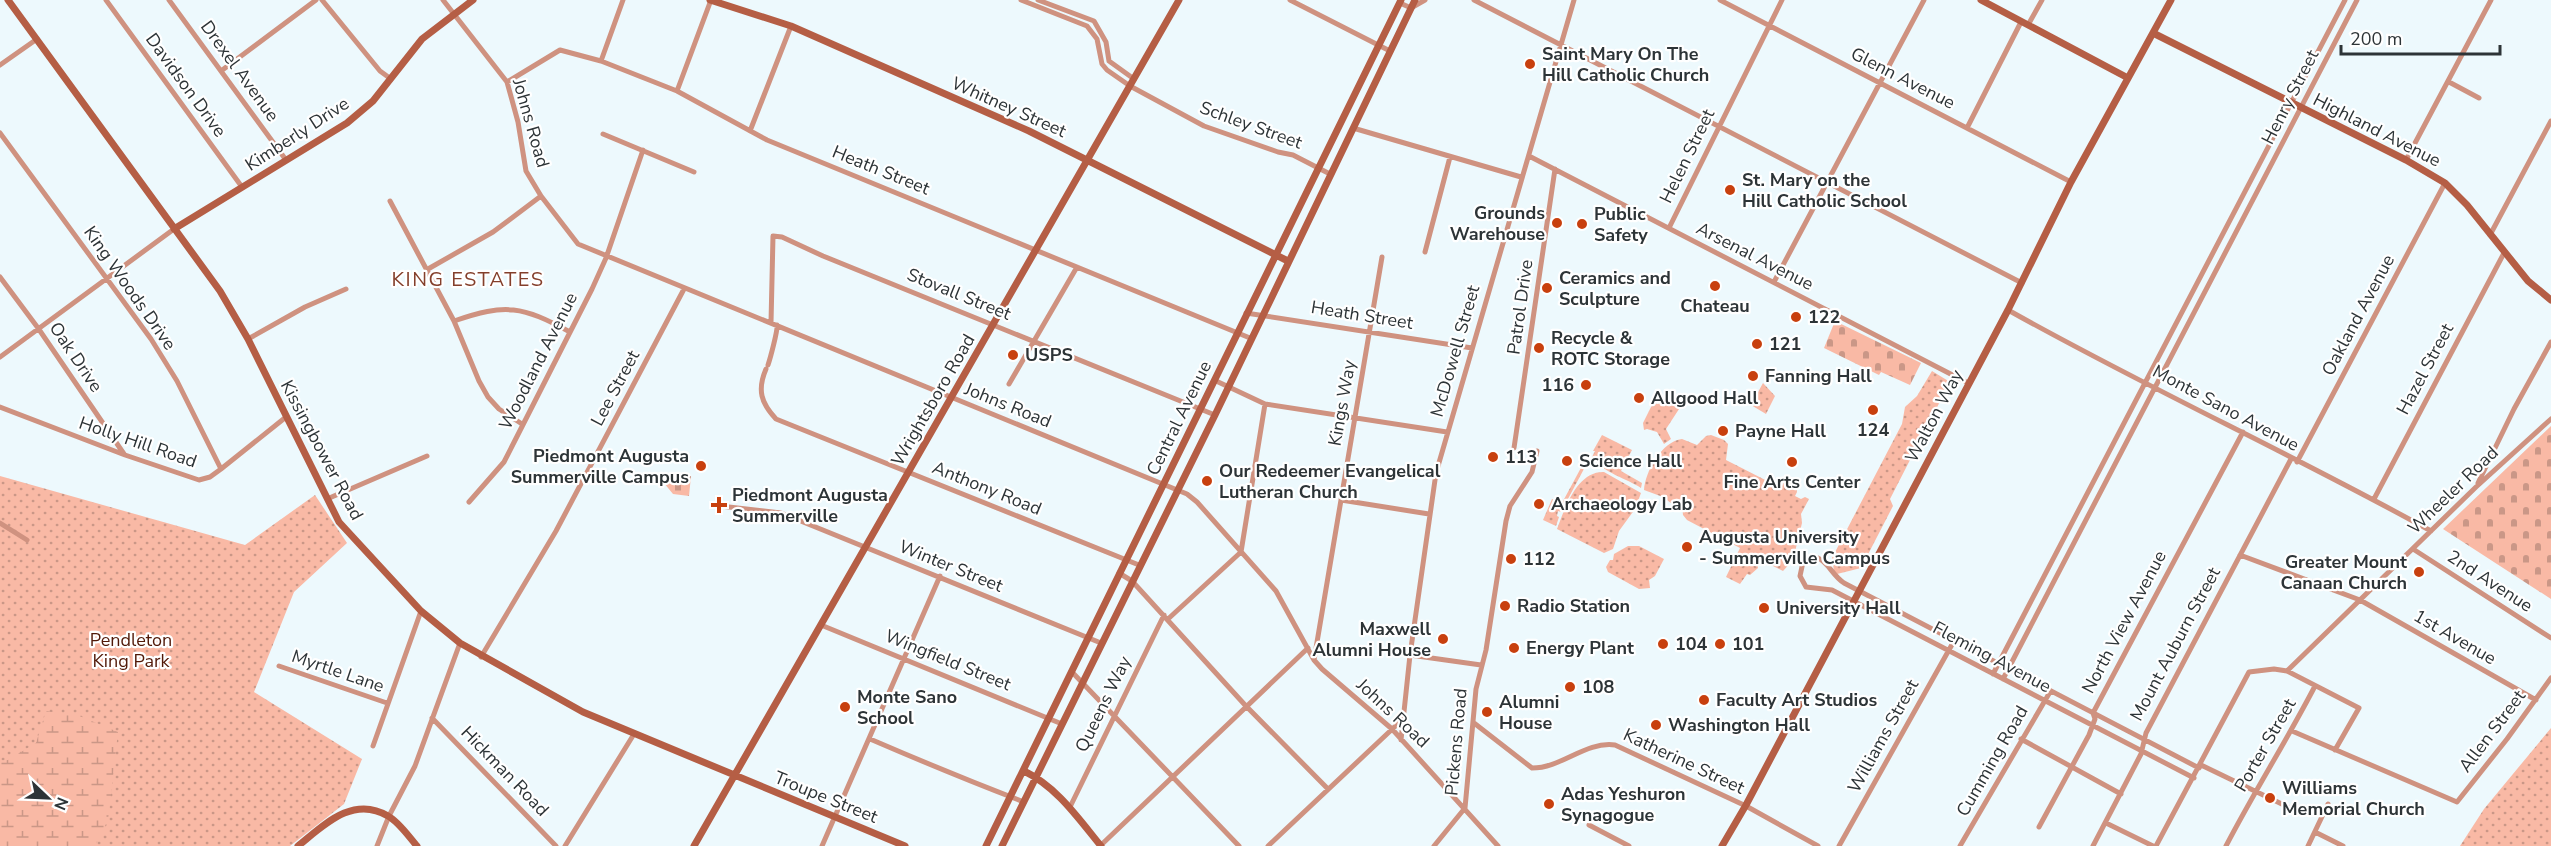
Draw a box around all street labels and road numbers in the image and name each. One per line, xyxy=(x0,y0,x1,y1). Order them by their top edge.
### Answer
street label: Drexel Avenue xyxy=(195,16,285,126)
street label: Davidson Drive xyxy=(140,28,232,142)
street label: Glenn Avenue xyxy=(1847,41,1959,115)
street label: Henry Street xyxy=(2256,45,2324,149)
street label: Whitney Street xyxy=(948,71,1071,143)
street label: Johns Road xyxy=(507,75,555,170)
street label: Highland Avenue xyxy=(2309,88,2445,172)
street label: Kimberly Drive xyxy=(241,92,353,176)
street label: Schley Street xyxy=(1196,95,1306,155)
street label: Helen Street xyxy=(1654,104,1720,207)
street label: Heath Street xyxy=(829,140,934,201)
street label: Arsenal Avenue xyxy=(1692,216,1818,296)
street label: King Woods Drive xyxy=(78,221,182,355)
street label: Oakland Avenue xyxy=(2316,250,2400,380)
street label: Patrol Drive xyxy=(1501,258,1539,356)
street label: Stovall Street xyxy=(903,262,1015,326)
street label: McDowell Street xyxy=(1425,282,1485,420)
street label: Woodland Avenue xyxy=(493,288,583,434)
street label: Heath Street xyxy=(1309,295,1415,335)
street label: Oak Drive xyxy=(44,317,108,397)
street label: Hazel Street xyxy=(2391,319,2459,419)
street label: Wrightsboro Road xyxy=(885,330,981,470)
street label: Lee Street xyxy=(585,345,645,430)
street label: Central Avenue xyxy=(1141,357,1217,479)
street label: Kings Way xyxy=(1323,357,1361,448)
street label: Monte Sano Avenue xyxy=(2149,359,2303,457)
street label: Walton Way xyxy=(1899,365,1969,467)
street label: Kissingbower Road xyxy=(275,376,369,524)
street label: Johns Road xyxy=(960,376,1055,433)
street label: Holly Hill Road xyxy=(76,411,200,473)
street label: Wheeler Road xyxy=(2403,441,2503,539)
street label: Anthony Road xyxy=(929,455,1045,521)
street label: Winter Street xyxy=(895,534,1007,598)
street label: 2nd Avenue xyxy=(2443,544,2537,618)
street label: North View Avenue xyxy=(2076,546,2172,698)
street label: Mount Auburn Street xyxy=(2124,562,2226,725)
street label: 1st Avenue xyxy=(2409,604,2501,670)
street label: Fleming Avenue xyxy=(1929,616,2055,698)
street label: Wingfield Street xyxy=(881,624,1015,696)
street label: Myrtle Lane xyxy=(289,644,387,698)
street label: Queens Way xyxy=(1069,651,1137,756)
street label: Johns Road xyxy=(1351,672,1435,753)
street label: Williams Street xyxy=(1842,674,1924,797)
street label: Allen Street xyxy=(2453,684,2531,777)
street label: Pickens Road xyxy=(1439,687,1473,797)
street label: Porter Street xyxy=(2229,693,2302,796)
street label: Cumming Road xyxy=(1951,701,2033,821)
street label: Hickman Road xyxy=(456,721,554,821)
street label: Katherine Street xyxy=(1620,722,1749,800)
street label: Troupe Street xyxy=(771,765,882,829)

